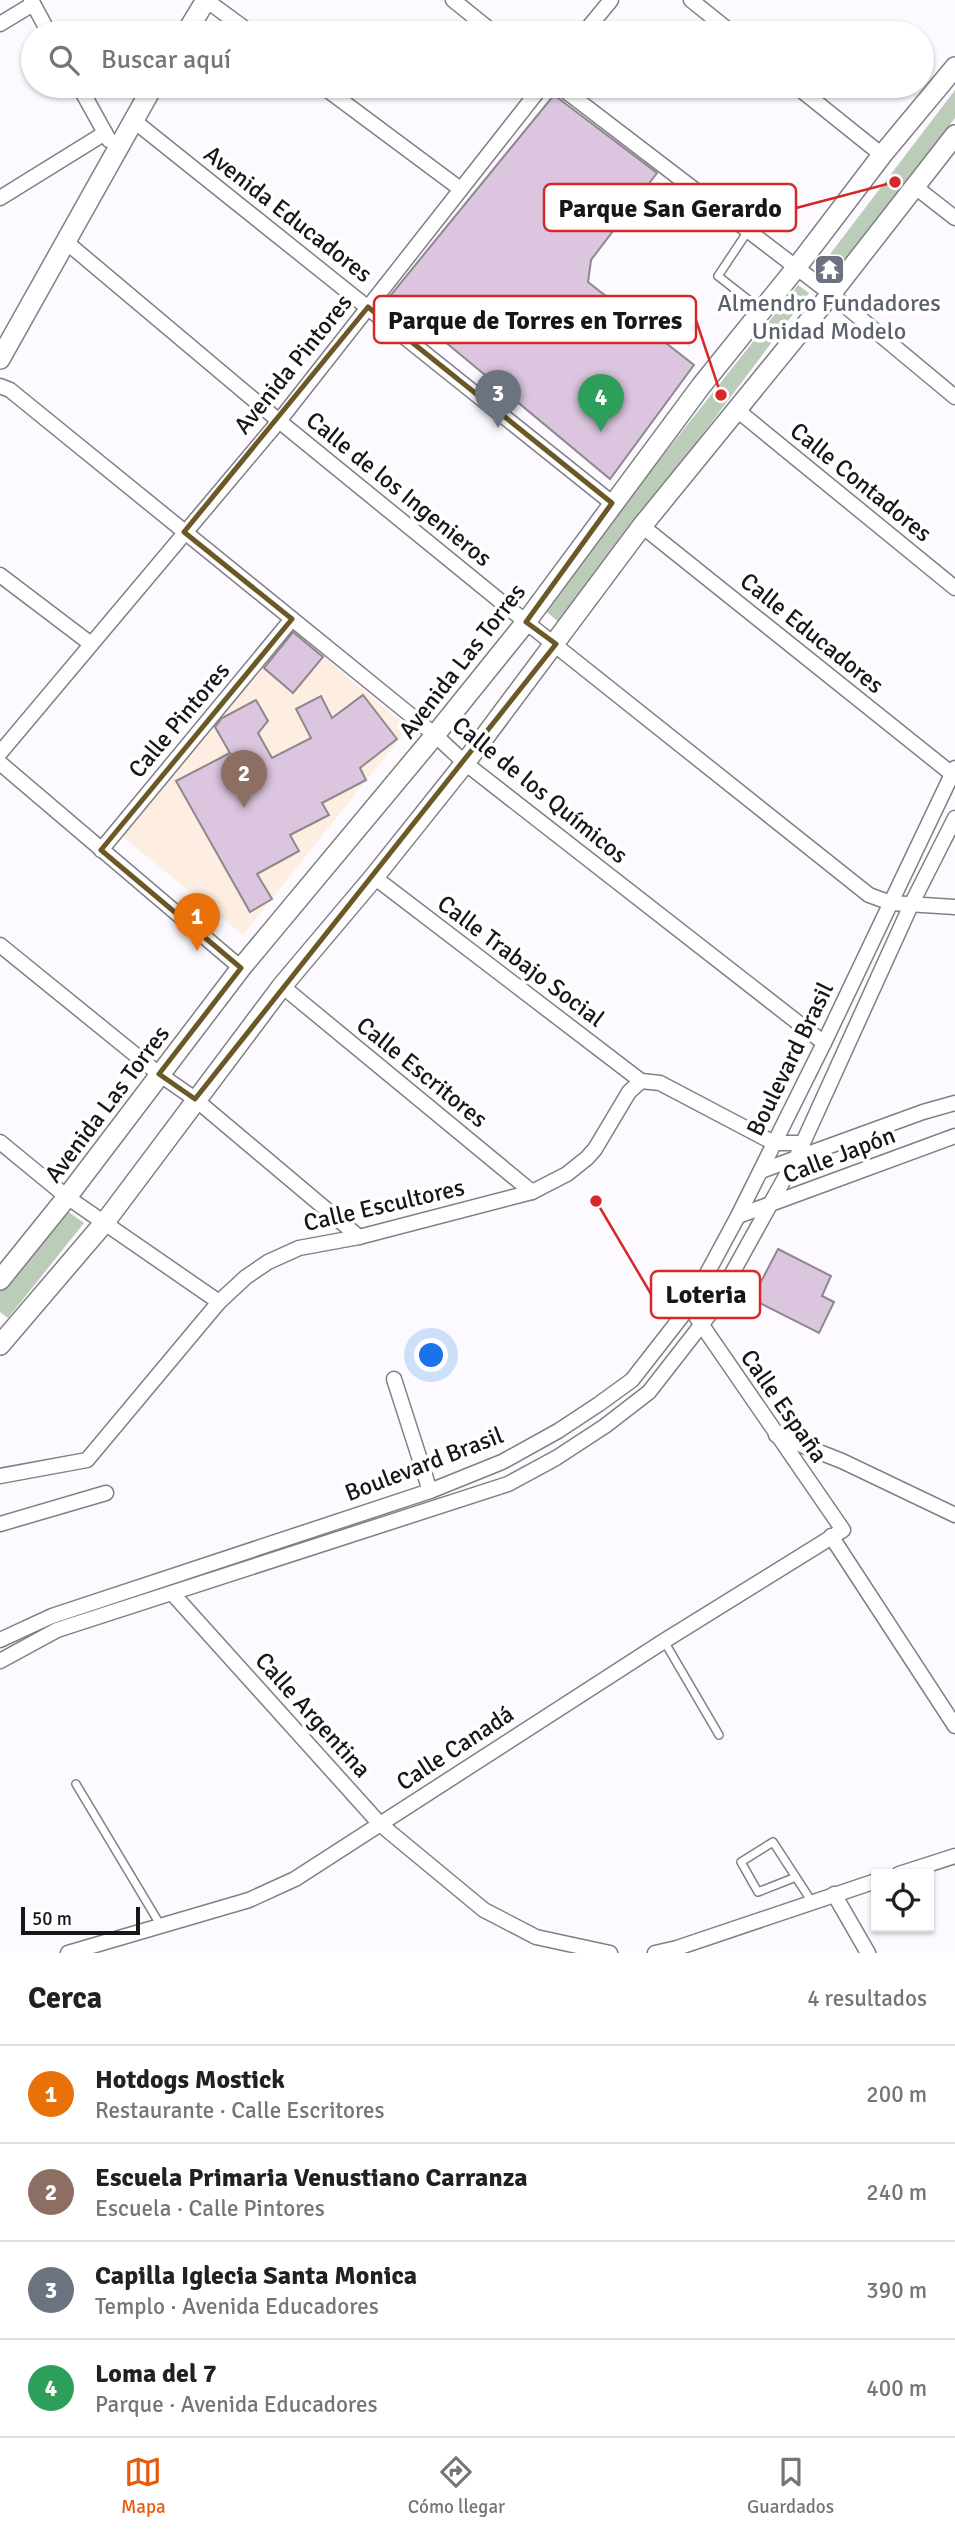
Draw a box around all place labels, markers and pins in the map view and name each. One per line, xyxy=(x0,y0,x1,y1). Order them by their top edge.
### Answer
callout: Parque San Gerardo xyxy=(544,184,796,231)
temple icon: Almendro Fundadores Unidad Modelo xyxy=(812,252,846,286)
place label: Almendro Fundadores Unidad Modelo xyxy=(717,288,941,346)
callout: Parque de Torres en Torres xyxy=(374,296,696,343)
pin: 3 xyxy=(475,370,521,428)
pin: 4 xyxy=(578,374,624,432)
pin: 2 xyxy=(221,750,267,808)
pin: 1 xyxy=(174,893,220,951)
callout: Loteria xyxy=(651,1271,760,1318)

